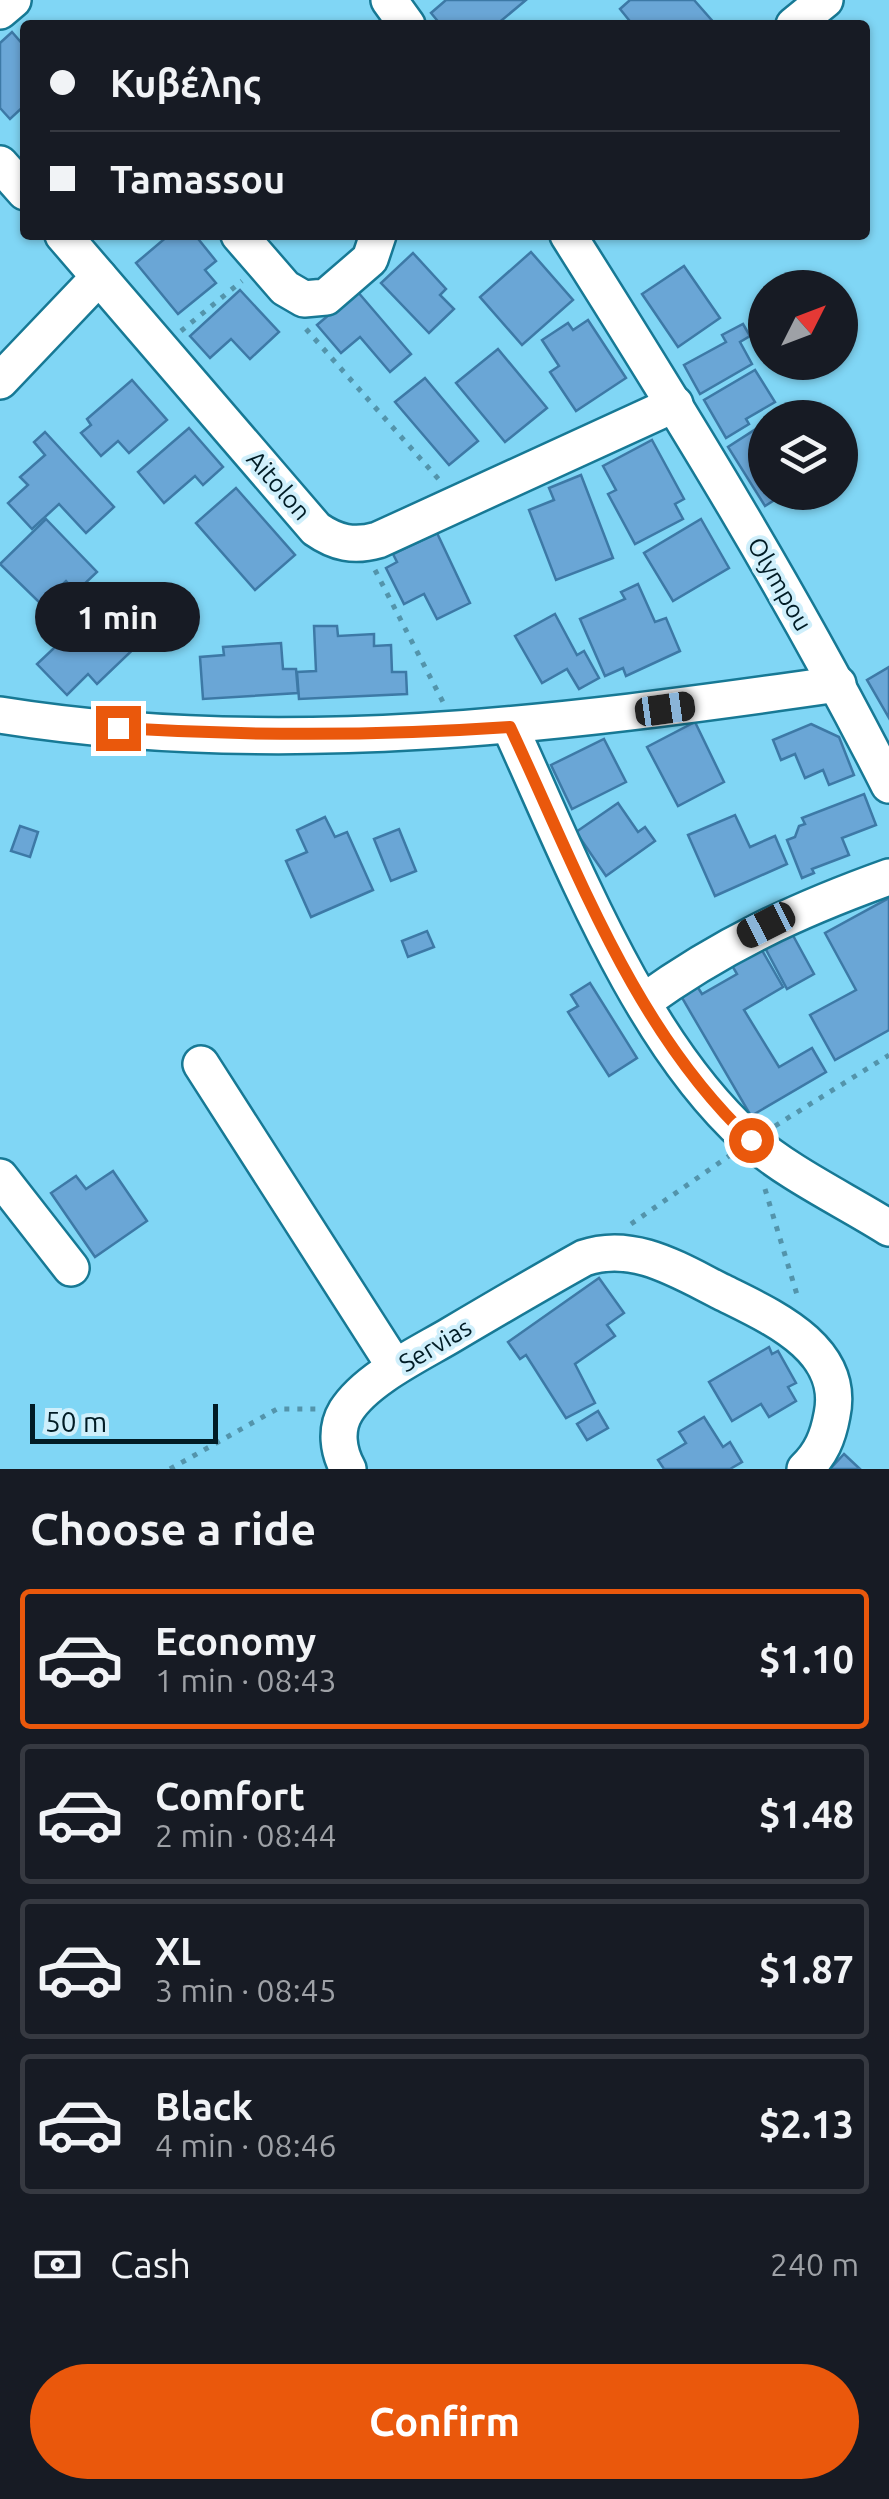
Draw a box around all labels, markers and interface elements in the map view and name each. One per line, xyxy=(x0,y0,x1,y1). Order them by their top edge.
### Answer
text: Κυβέλης xyxy=(110,62,261,104)
text: Tamassou xyxy=(110,158,285,200)
north arrow xyxy=(748,270,858,380)
map controls xyxy=(748,270,858,510)
button: layers xyxy=(748,400,858,510)
street label: Aitolon xyxy=(241,445,317,525)
street label: Olympou xyxy=(742,532,818,636)
callout: 1 min xyxy=(36,583,200,653)
text: 1 min xyxy=(77,599,158,635)
car xyxy=(633,690,697,728)
route end xyxy=(96,706,141,751)
car xyxy=(732,898,800,952)
route start xyxy=(729,1118,774,1163)
street label: Servias xyxy=(394,1313,476,1377)
scale bar xyxy=(30,1399,218,1444)
text: 50 m xyxy=(45,1406,107,1437)
text: Choose a ride xyxy=(30,1503,316,1554)
icon: car xyxy=(35,1614,125,1704)
text: Economy xyxy=(155,1620,316,1662)
text: $1.10 xyxy=(759,1638,854,1680)
text: 1 min · 08:43 xyxy=(155,1662,337,1698)
icon: car xyxy=(35,1769,125,1859)
text: Comfort xyxy=(155,1775,305,1817)
text: $1.48 xyxy=(759,1793,854,1835)
text: 2 min · 08:44 xyxy=(155,1817,337,1853)
icon: car xyxy=(35,1924,125,2014)
text: XL xyxy=(155,1930,201,1972)
text: $1.87 xyxy=(759,1948,854,1990)
text: 3 min · 08:45 xyxy=(155,1972,337,2008)
icon: car xyxy=(35,2079,125,2169)
text: Black xyxy=(155,2085,253,2127)
text: $2.13 xyxy=(759,2103,854,2145)
text: 4 min · 08:46 xyxy=(155,2127,337,2163)
icon: cash xyxy=(30,2237,85,2292)
text: Cash xyxy=(110,2243,191,2285)
text: 240 m xyxy=(770,2246,859,2282)
button: Confirm xyxy=(30,2364,859,2479)

